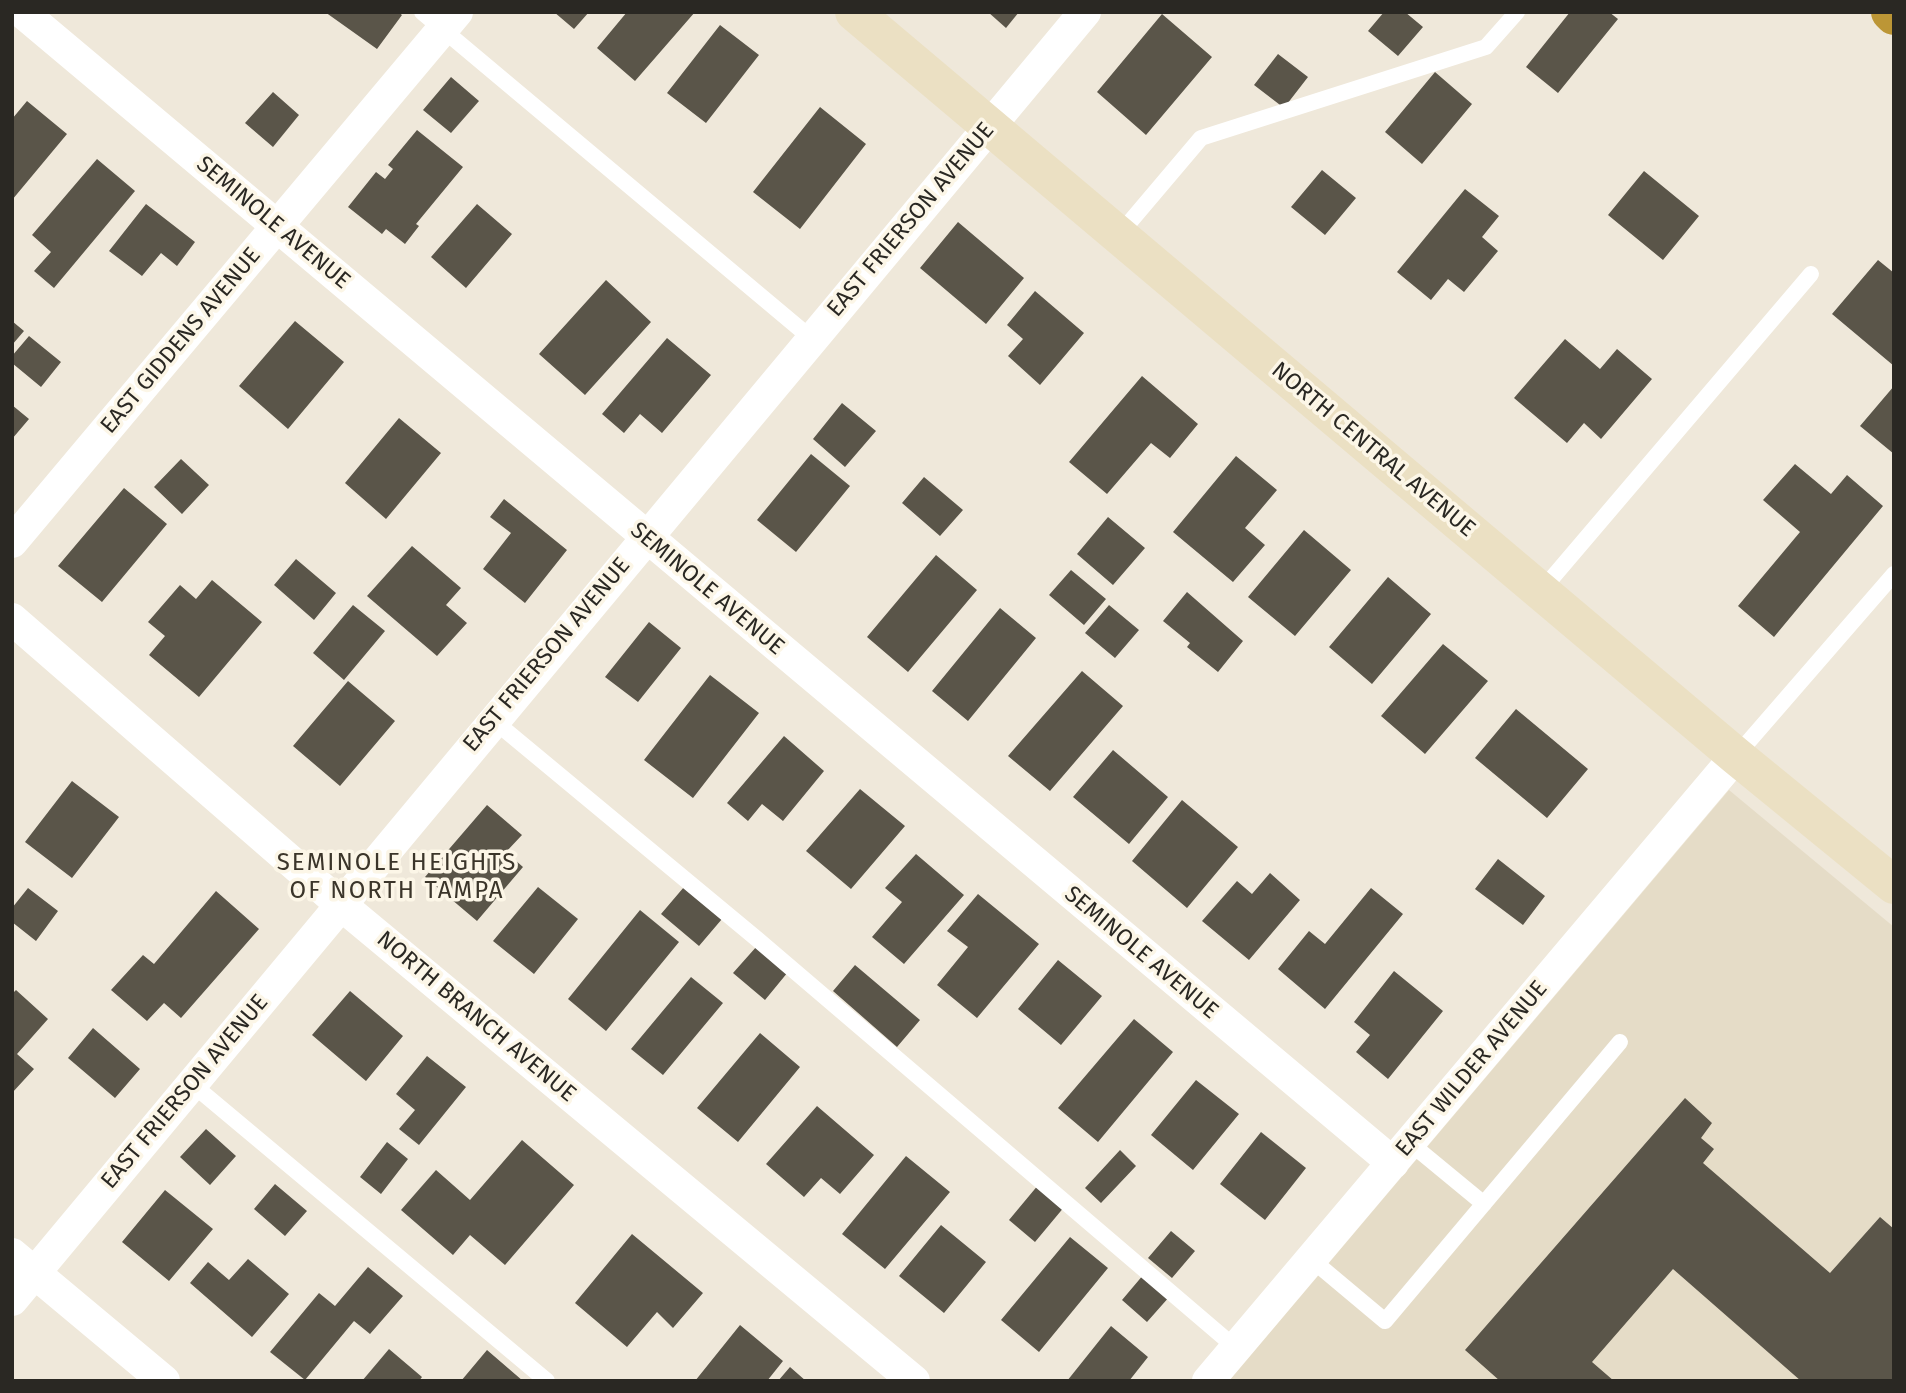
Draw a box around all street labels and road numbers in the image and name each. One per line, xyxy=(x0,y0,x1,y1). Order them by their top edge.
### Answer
street label: EAST FRIERSON AVENUE xyxy=(822,117,1000,323)
street label: SEMINOLE AVENUE xyxy=(191,151,355,295)
street label: EAST GIDDENS AVENUE xyxy=(95,242,267,440)
street label: NORTH CENTRAL AVENUE xyxy=(1266,357,1480,543)
street label: SEMINOLE AVENUE xyxy=(625,517,789,661)
street label: EAST FRIERSON AVENUE xyxy=(458,552,636,758)
street label: SEMINOLE AVENUE xyxy=(1059,881,1223,1025)
street label: NORTH BRANCH AVENUE xyxy=(371,926,581,1108)
street label: EAST WILDER AVENUE xyxy=(1390,975,1554,1163)
street label: EAST FRIERSON AVENUE xyxy=(96,989,274,1195)

